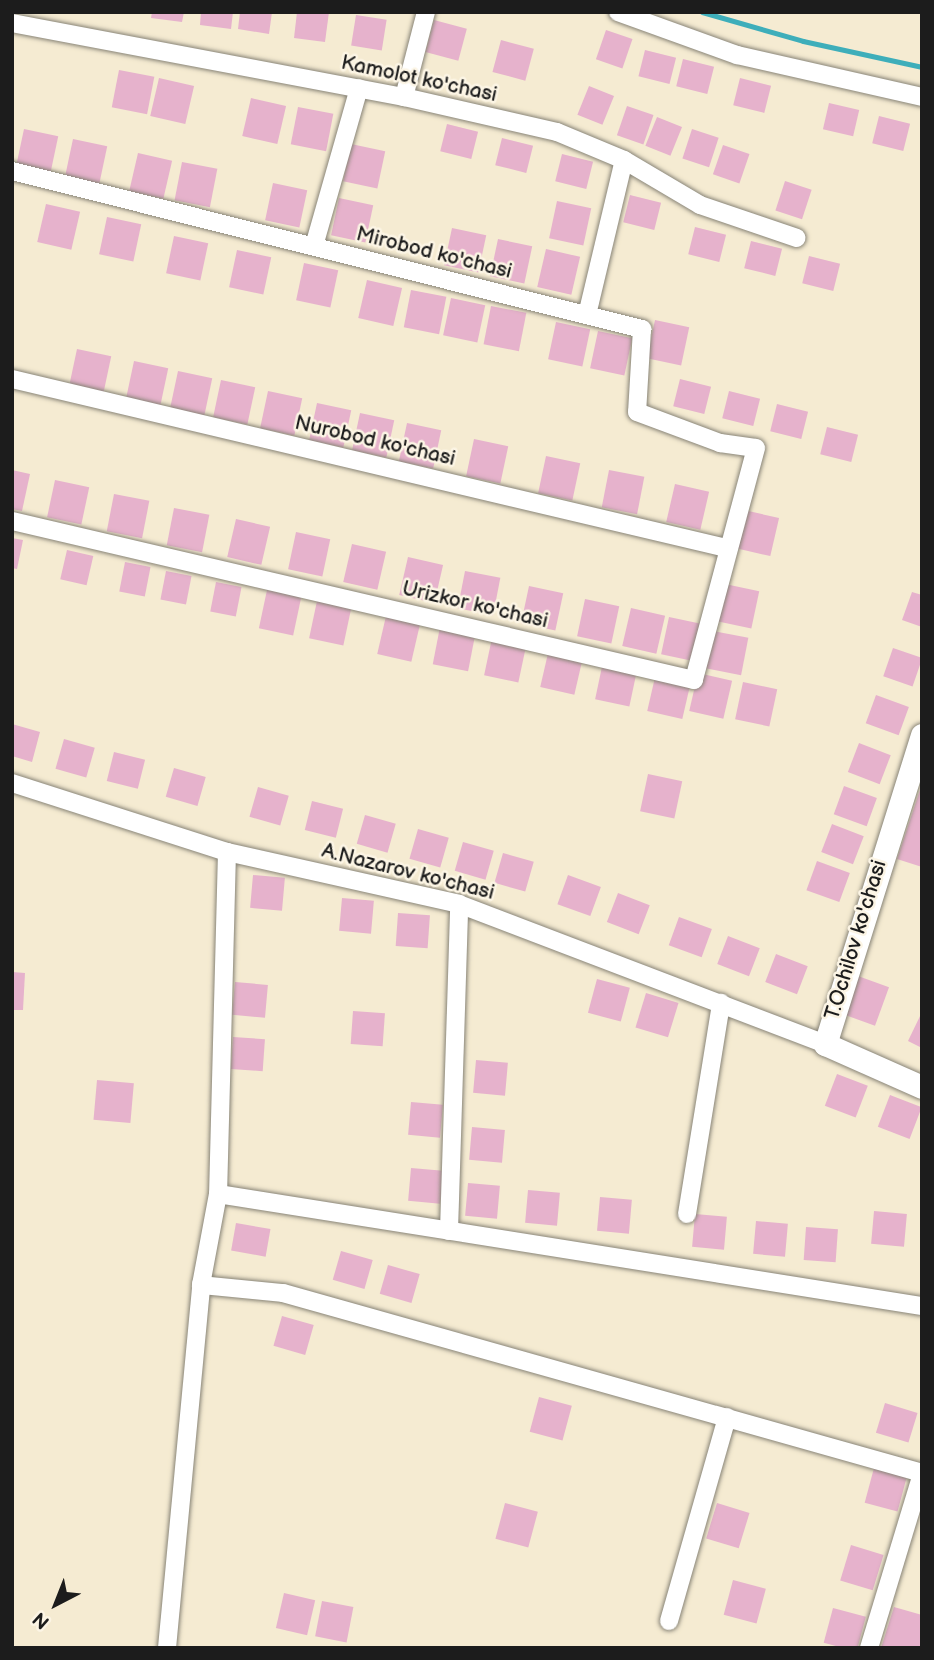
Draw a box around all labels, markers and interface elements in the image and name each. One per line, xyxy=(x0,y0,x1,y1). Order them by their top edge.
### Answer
street label: Kamolot ko'chasi xyxy=(339,50,499,108)
street label: Mirobod ko'chasi xyxy=(354,221,514,285)
street label: Nurobod ko'chasi xyxy=(292,410,458,472)
street label: Urizkor ko'chasi xyxy=(400,576,550,634)
street label: A.Nazarov ko'chasi xyxy=(319,838,497,906)
street label: T.Ochilov ko'chasi xyxy=(820,857,892,1023)
north arrow xyxy=(21,1569,91,1639)
text: N xyxy=(29,1607,55,1633)

